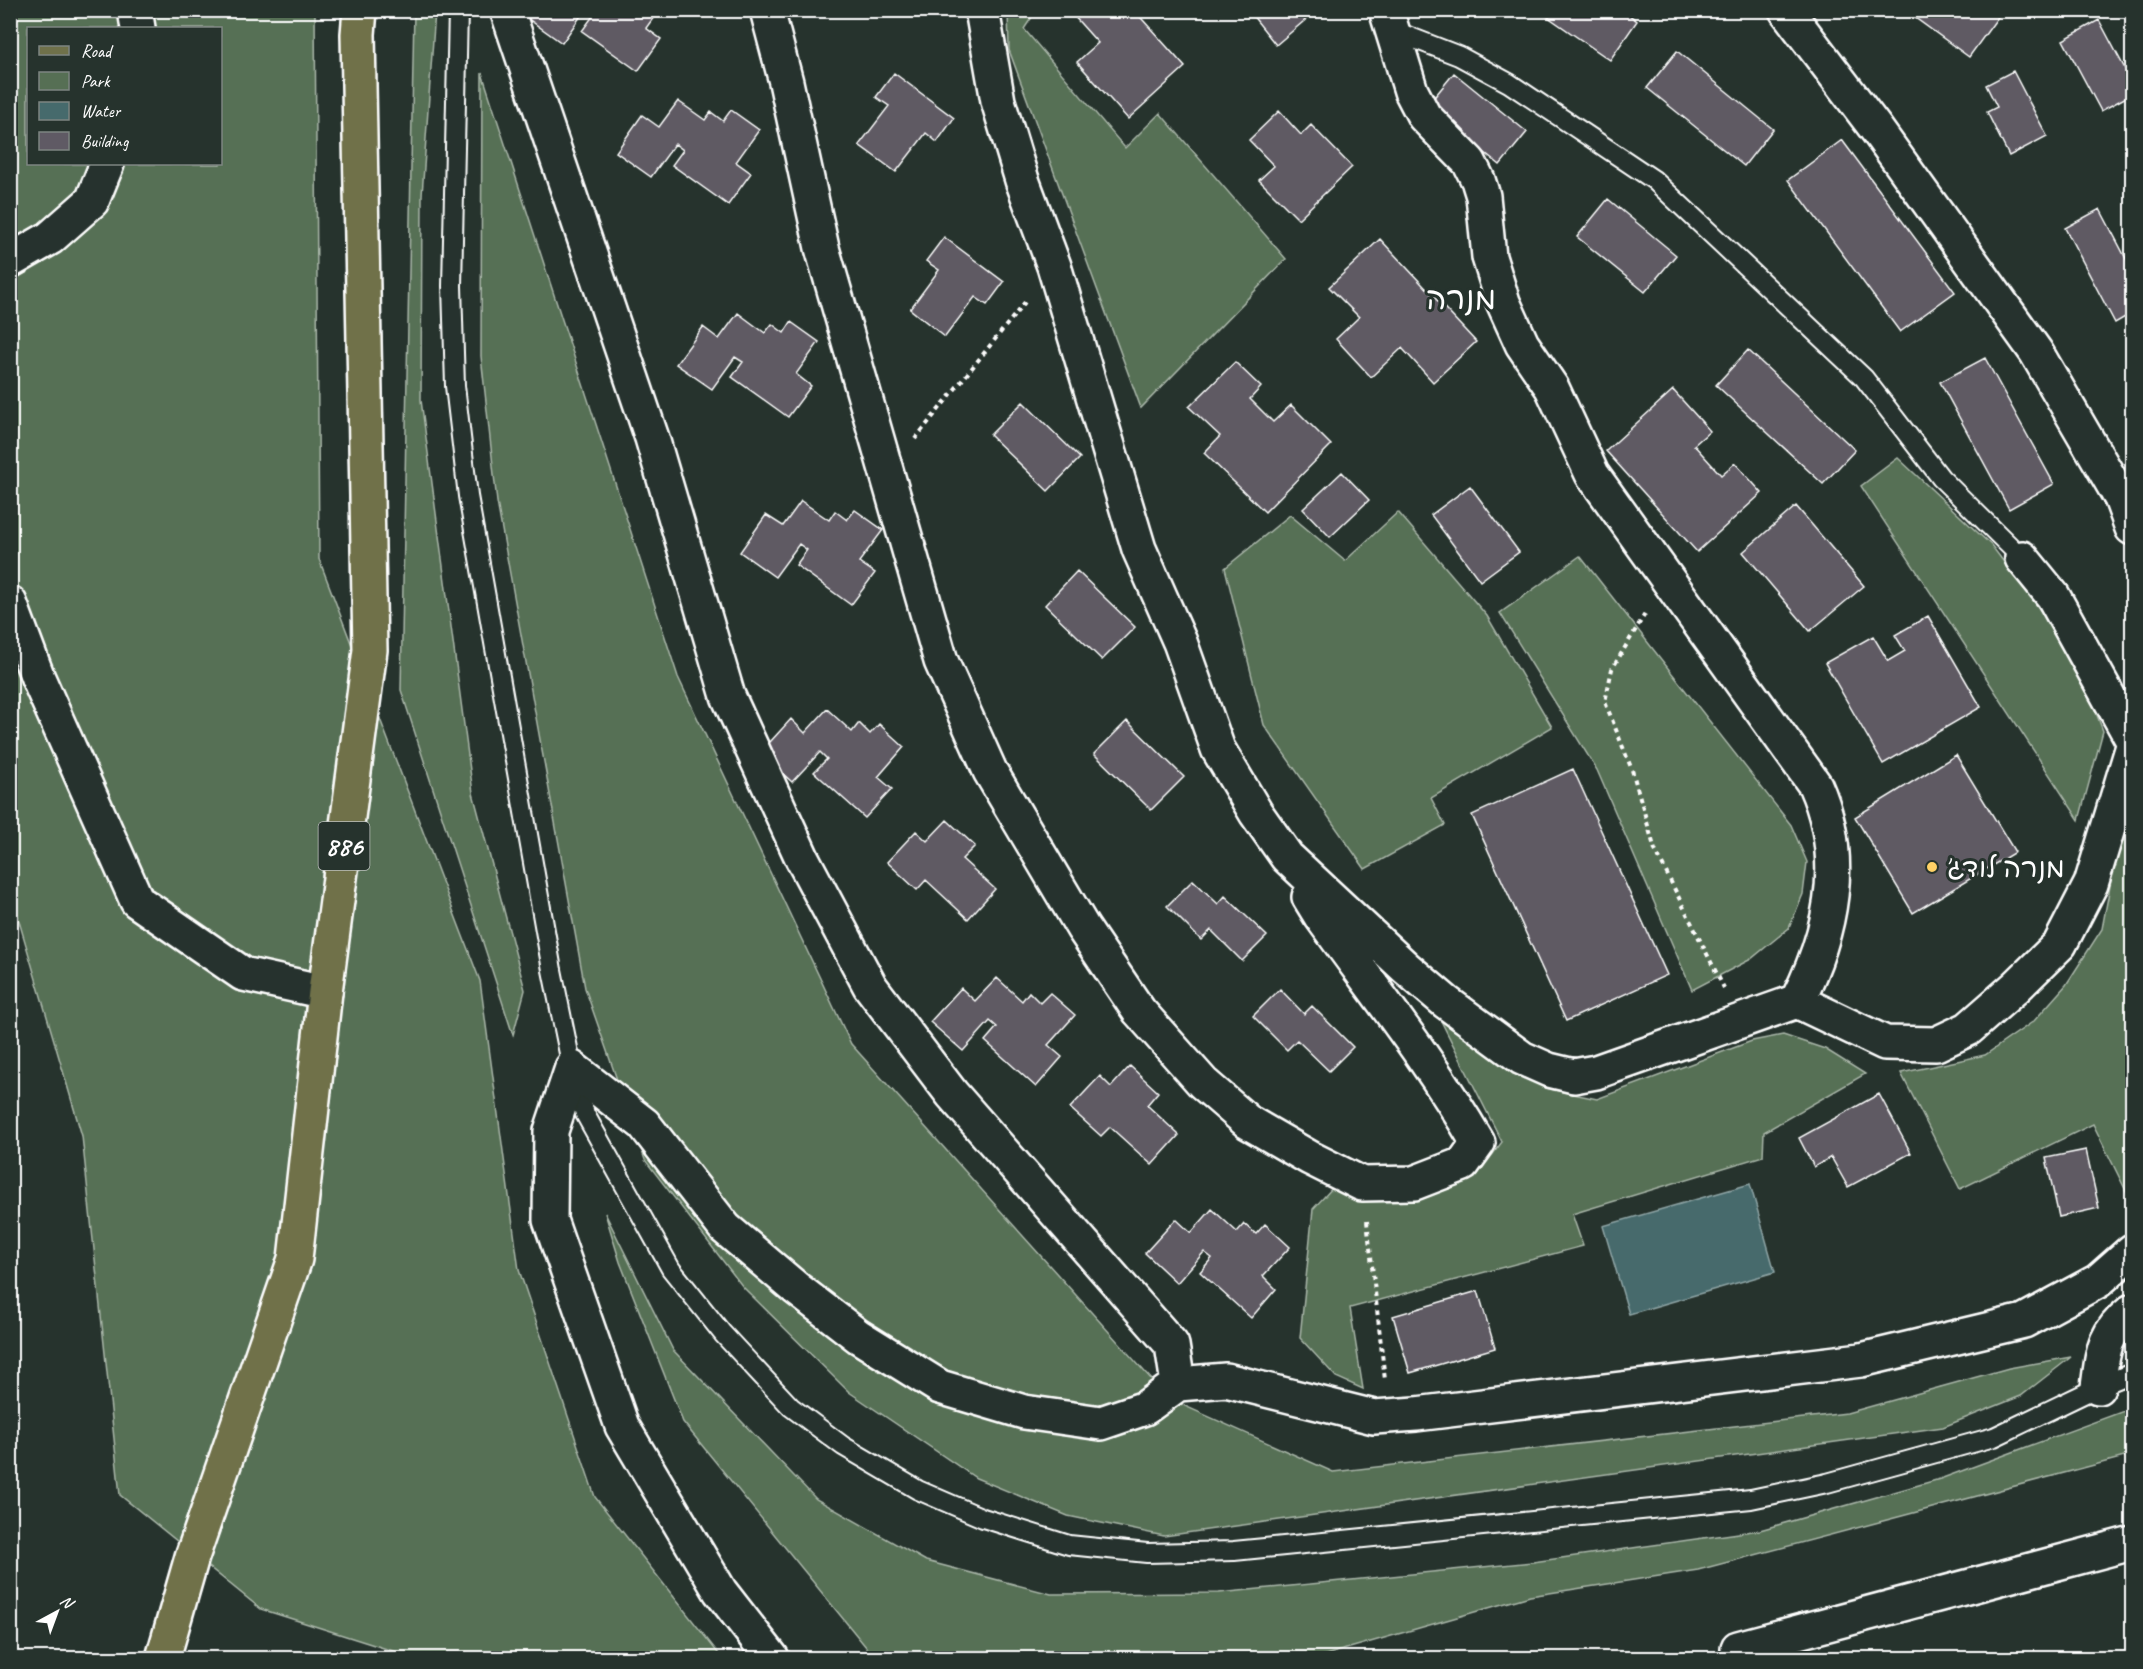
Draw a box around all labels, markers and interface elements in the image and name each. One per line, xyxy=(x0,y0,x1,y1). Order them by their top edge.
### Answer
legend xyxy=(27,27,222,165)
text: Road xyxy=(81,40,114,62)
text: Park xyxy=(81,70,111,92)
text: Water xyxy=(81,100,122,122)
text: Building xyxy=(81,130,130,152)
district label: מנרה xyxy=(1426,278,1496,319)
road number: 886 xyxy=(318,822,370,870)
place label: 'מנרה לודג xyxy=(1944,850,2065,885)
marker: 'מנרה לודג xyxy=(1925,860,1939,874)
north arrow xyxy=(27,1582,87,1642)
text: N xyxy=(56,1591,79,1614)

